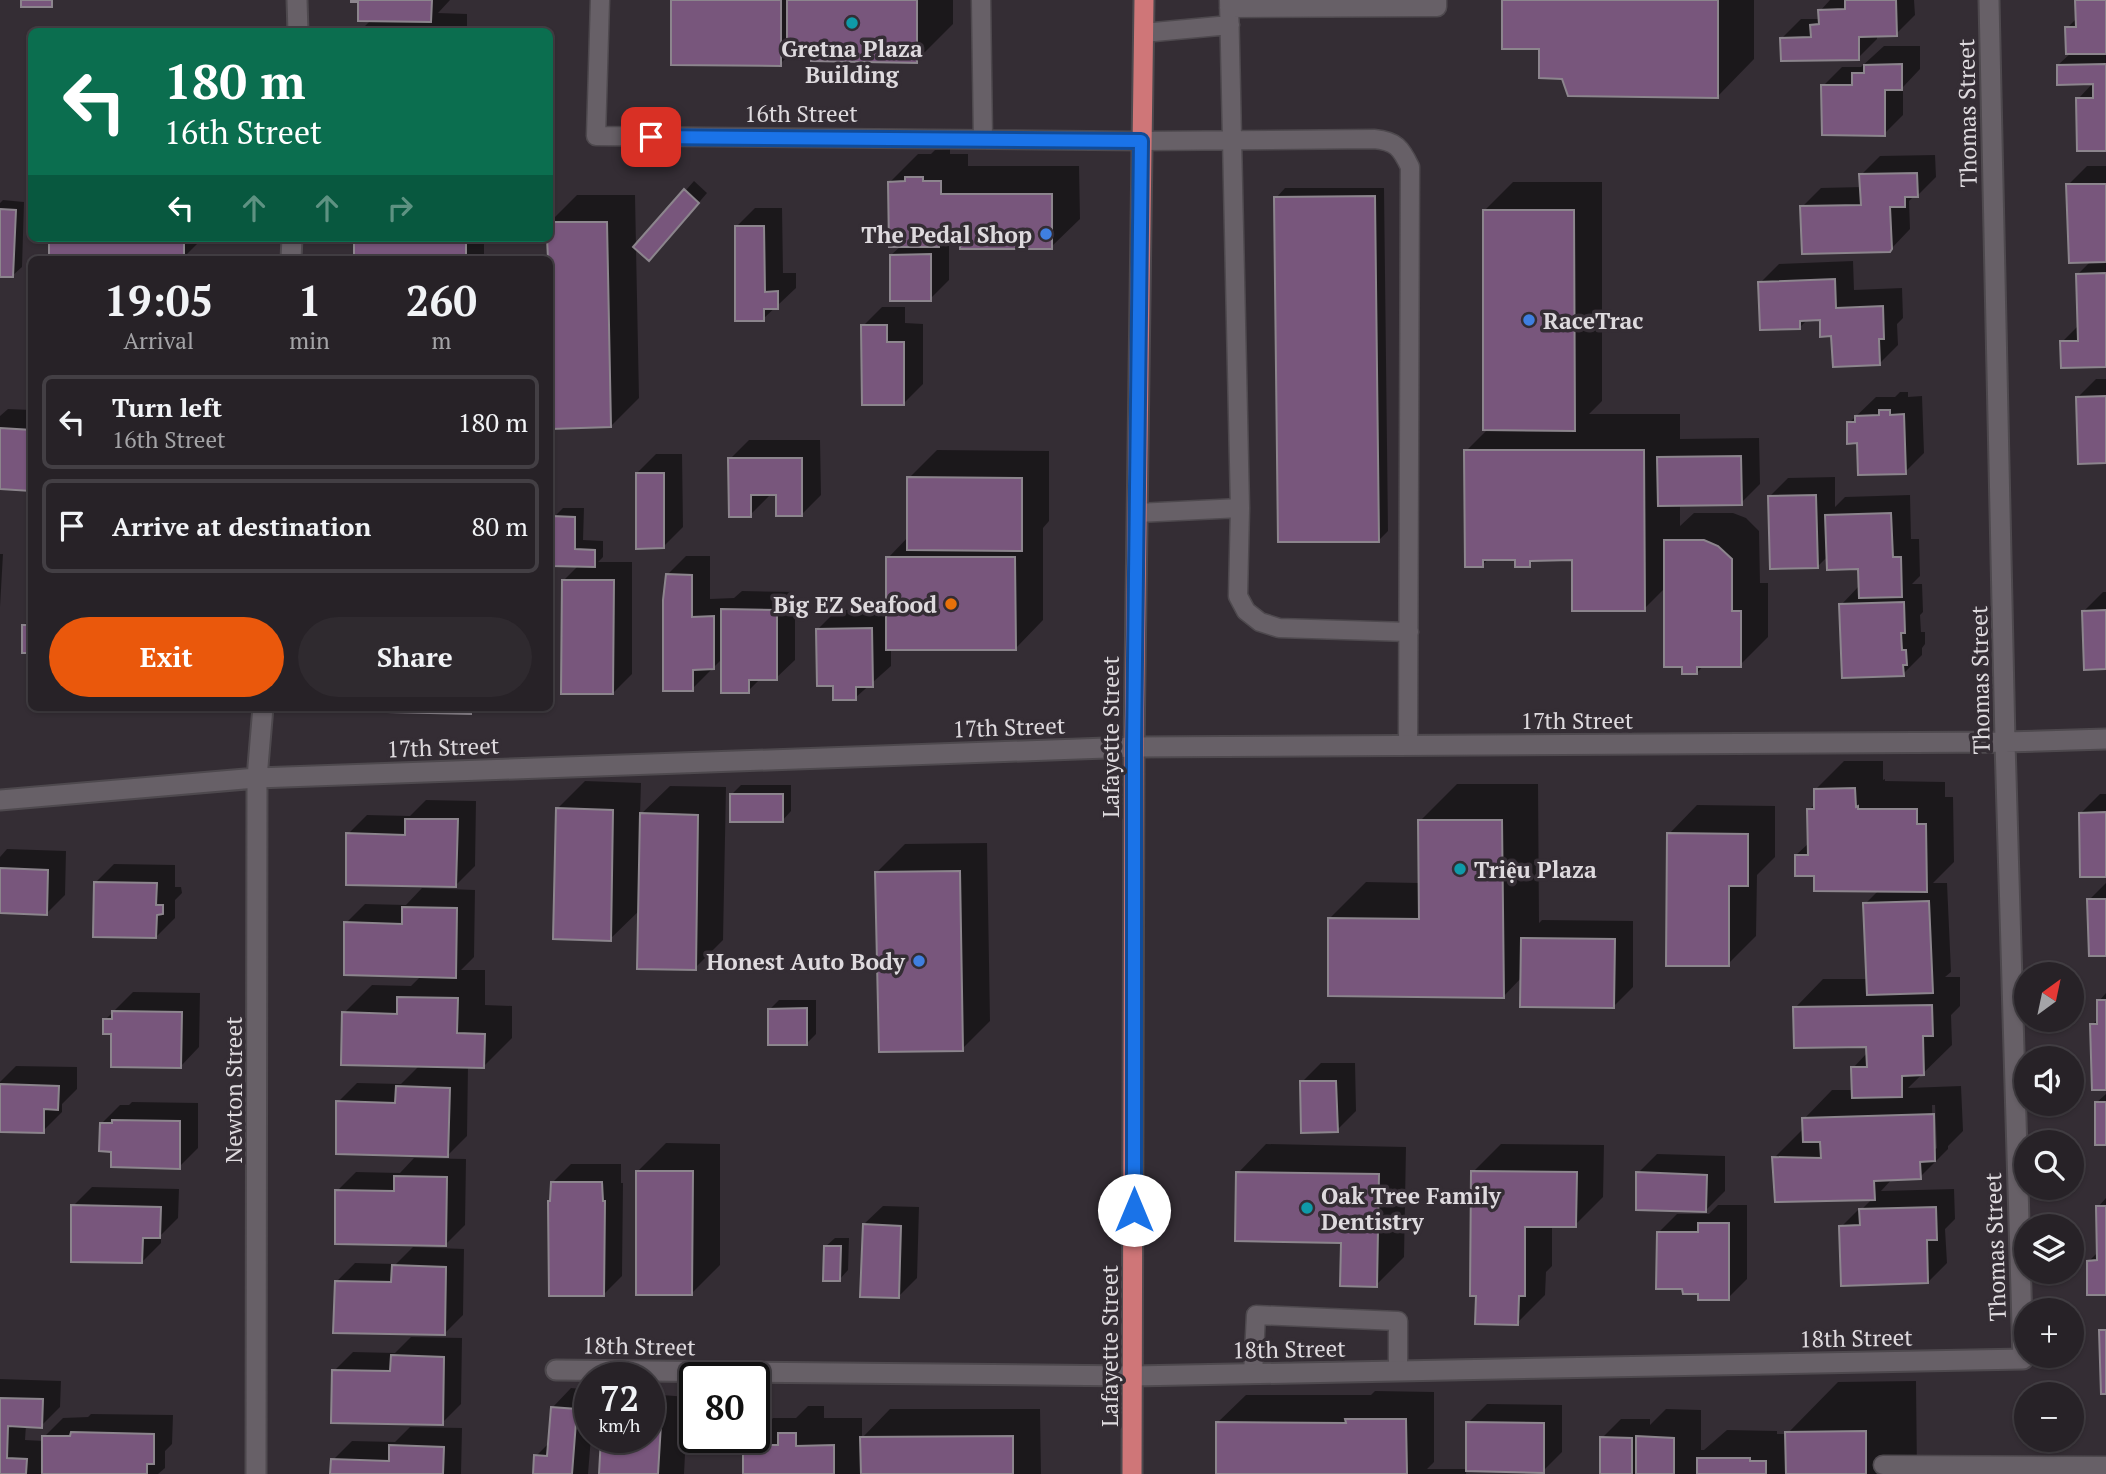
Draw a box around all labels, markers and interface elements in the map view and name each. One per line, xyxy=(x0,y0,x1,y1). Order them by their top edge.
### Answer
marker: Gretna Plaza Building xyxy=(844,15,860,31)
place label: Gretna Plaza Building xyxy=(781,33,923,90)
street label: Thomas Street xyxy=(1950,38,1984,188)
text: 180 m xyxy=(164,48,306,113)
icon: left xyxy=(49,56,140,147)
street label: 16th Street xyxy=(744,98,858,129)
pin xyxy=(621,107,681,167)
text: 16th Street xyxy=(164,111,322,153)
icon: arrive xyxy=(632,118,670,156)
icon: left xyxy=(162,189,200,227)
icon: ahead xyxy=(235,189,273,227)
icon: ahead xyxy=(308,189,346,227)
icon: right xyxy=(381,189,419,227)
place label: The Pedal Shop xyxy=(861,219,1032,250)
marker: The Pedal Shop xyxy=(1038,226,1054,242)
text: 19:05 xyxy=(104,272,213,328)
text: 1 xyxy=(298,272,321,328)
text: 260 xyxy=(406,272,477,328)
place label: RaceTrac xyxy=(1543,305,1644,336)
marker: RaceTrac xyxy=(1521,312,1537,328)
text: Arrival xyxy=(123,325,194,356)
text: min xyxy=(289,325,330,356)
text: m xyxy=(431,325,451,356)
text: Turn left xyxy=(112,390,222,424)
icon: left xyxy=(53,403,91,441)
text: 180 m xyxy=(458,405,528,439)
text: 16th Street xyxy=(112,424,226,455)
icon: arrive xyxy=(53,507,91,545)
text: Arrive at destination xyxy=(112,509,371,543)
text: 80 m xyxy=(472,509,528,543)
place label: Big EZ Seafood xyxy=(773,589,937,620)
marker: Big EZ Seafood xyxy=(943,596,959,612)
street label: Thomas Street xyxy=(1963,605,1997,755)
button: Exit xyxy=(49,617,284,697)
button: Share xyxy=(298,617,532,697)
street label: Lafayette Street xyxy=(1095,656,1126,818)
street label: 17th Street xyxy=(1521,705,1634,736)
street label: 17th Street xyxy=(952,710,1066,744)
street label: 17th Street xyxy=(386,730,500,764)
place label: Triệu Plaza xyxy=(1474,854,1597,885)
marker: Triệu Plaza xyxy=(1452,861,1468,877)
place label: Honest Auto Body xyxy=(706,946,906,977)
marker: Honest Auto Body xyxy=(911,953,927,969)
north arrow xyxy=(2014,962,2084,1032)
map controls xyxy=(2014,962,2084,1452)
street label: Newton Street xyxy=(218,1016,249,1164)
button: sound xyxy=(2014,1046,2084,1116)
button: search xyxy=(2014,1130,2084,1200)
street label: Thomas Street xyxy=(1977,1172,2013,1322)
position arrow xyxy=(1097,1173,1171,1247)
place label: Oak Tree Family Dentistry xyxy=(1321,1180,1502,1237)
marker: Oak Tree Family Dentistry xyxy=(1299,1200,1315,1216)
button: layers xyxy=(2014,1214,2084,1284)
street label: Lafayette Street xyxy=(1094,1265,1125,1427)
button: + xyxy=(2014,1298,2084,1368)
street label: 18th Street xyxy=(1799,1322,1913,1354)
street label: 18th Street xyxy=(582,1330,696,1362)
street label: 18th Street xyxy=(1232,1333,1346,1365)
speed limit sign: 80 xyxy=(679,1362,770,1453)
text: 72 xyxy=(600,1375,639,1421)
button: − xyxy=(2014,1382,2084,1452)
text: km/h xyxy=(599,1413,640,1437)

